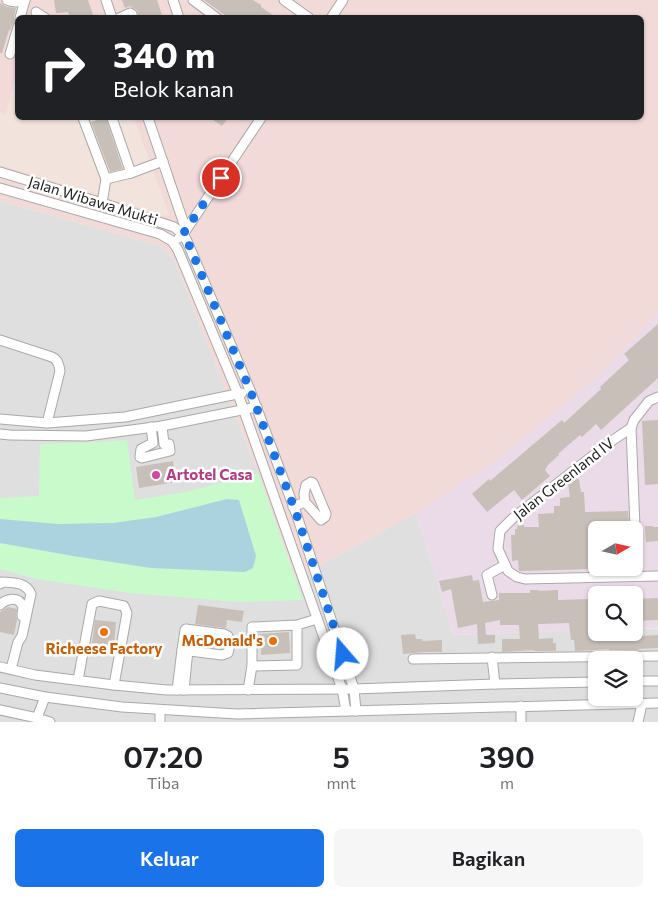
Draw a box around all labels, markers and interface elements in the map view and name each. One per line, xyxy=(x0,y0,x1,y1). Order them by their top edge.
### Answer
text: 340 m xyxy=(113,32,215,75)
icon: right xyxy=(30,35,95,100)
text: Belok kanan xyxy=(113,75,234,102)
pin xyxy=(200,157,242,199)
icon: arrive xyxy=(207,164,235,192)
street label: Jalan Wibawa Mukti xyxy=(26,172,160,228)
street label: Jalan Greenland IV xyxy=(509,433,617,523)
place label: Artotel Casa xyxy=(166,465,252,483)
marker: Artotel Casa xyxy=(150,469,162,481)
north arrow xyxy=(588,521,642,576)
map controls xyxy=(588,521,643,706)
button: search xyxy=(588,586,643,641)
marker: Richeese Factory xyxy=(98,626,110,638)
position arrow xyxy=(316,627,368,679)
place label: McDonald's xyxy=(182,631,263,649)
marker: McDonald's xyxy=(267,635,279,647)
place label: Richeese Factory xyxy=(45,639,163,657)
button: layers xyxy=(588,651,643,706)
text: 07:20 xyxy=(123,737,203,774)
text: 5 xyxy=(333,737,350,774)
text: 390 xyxy=(479,737,535,774)
text: Tiba xyxy=(147,773,179,792)
text: mnt xyxy=(326,773,356,792)
text: m xyxy=(500,773,514,792)
button: Keluar xyxy=(15,829,324,887)
button: Bagikan xyxy=(334,829,643,887)

